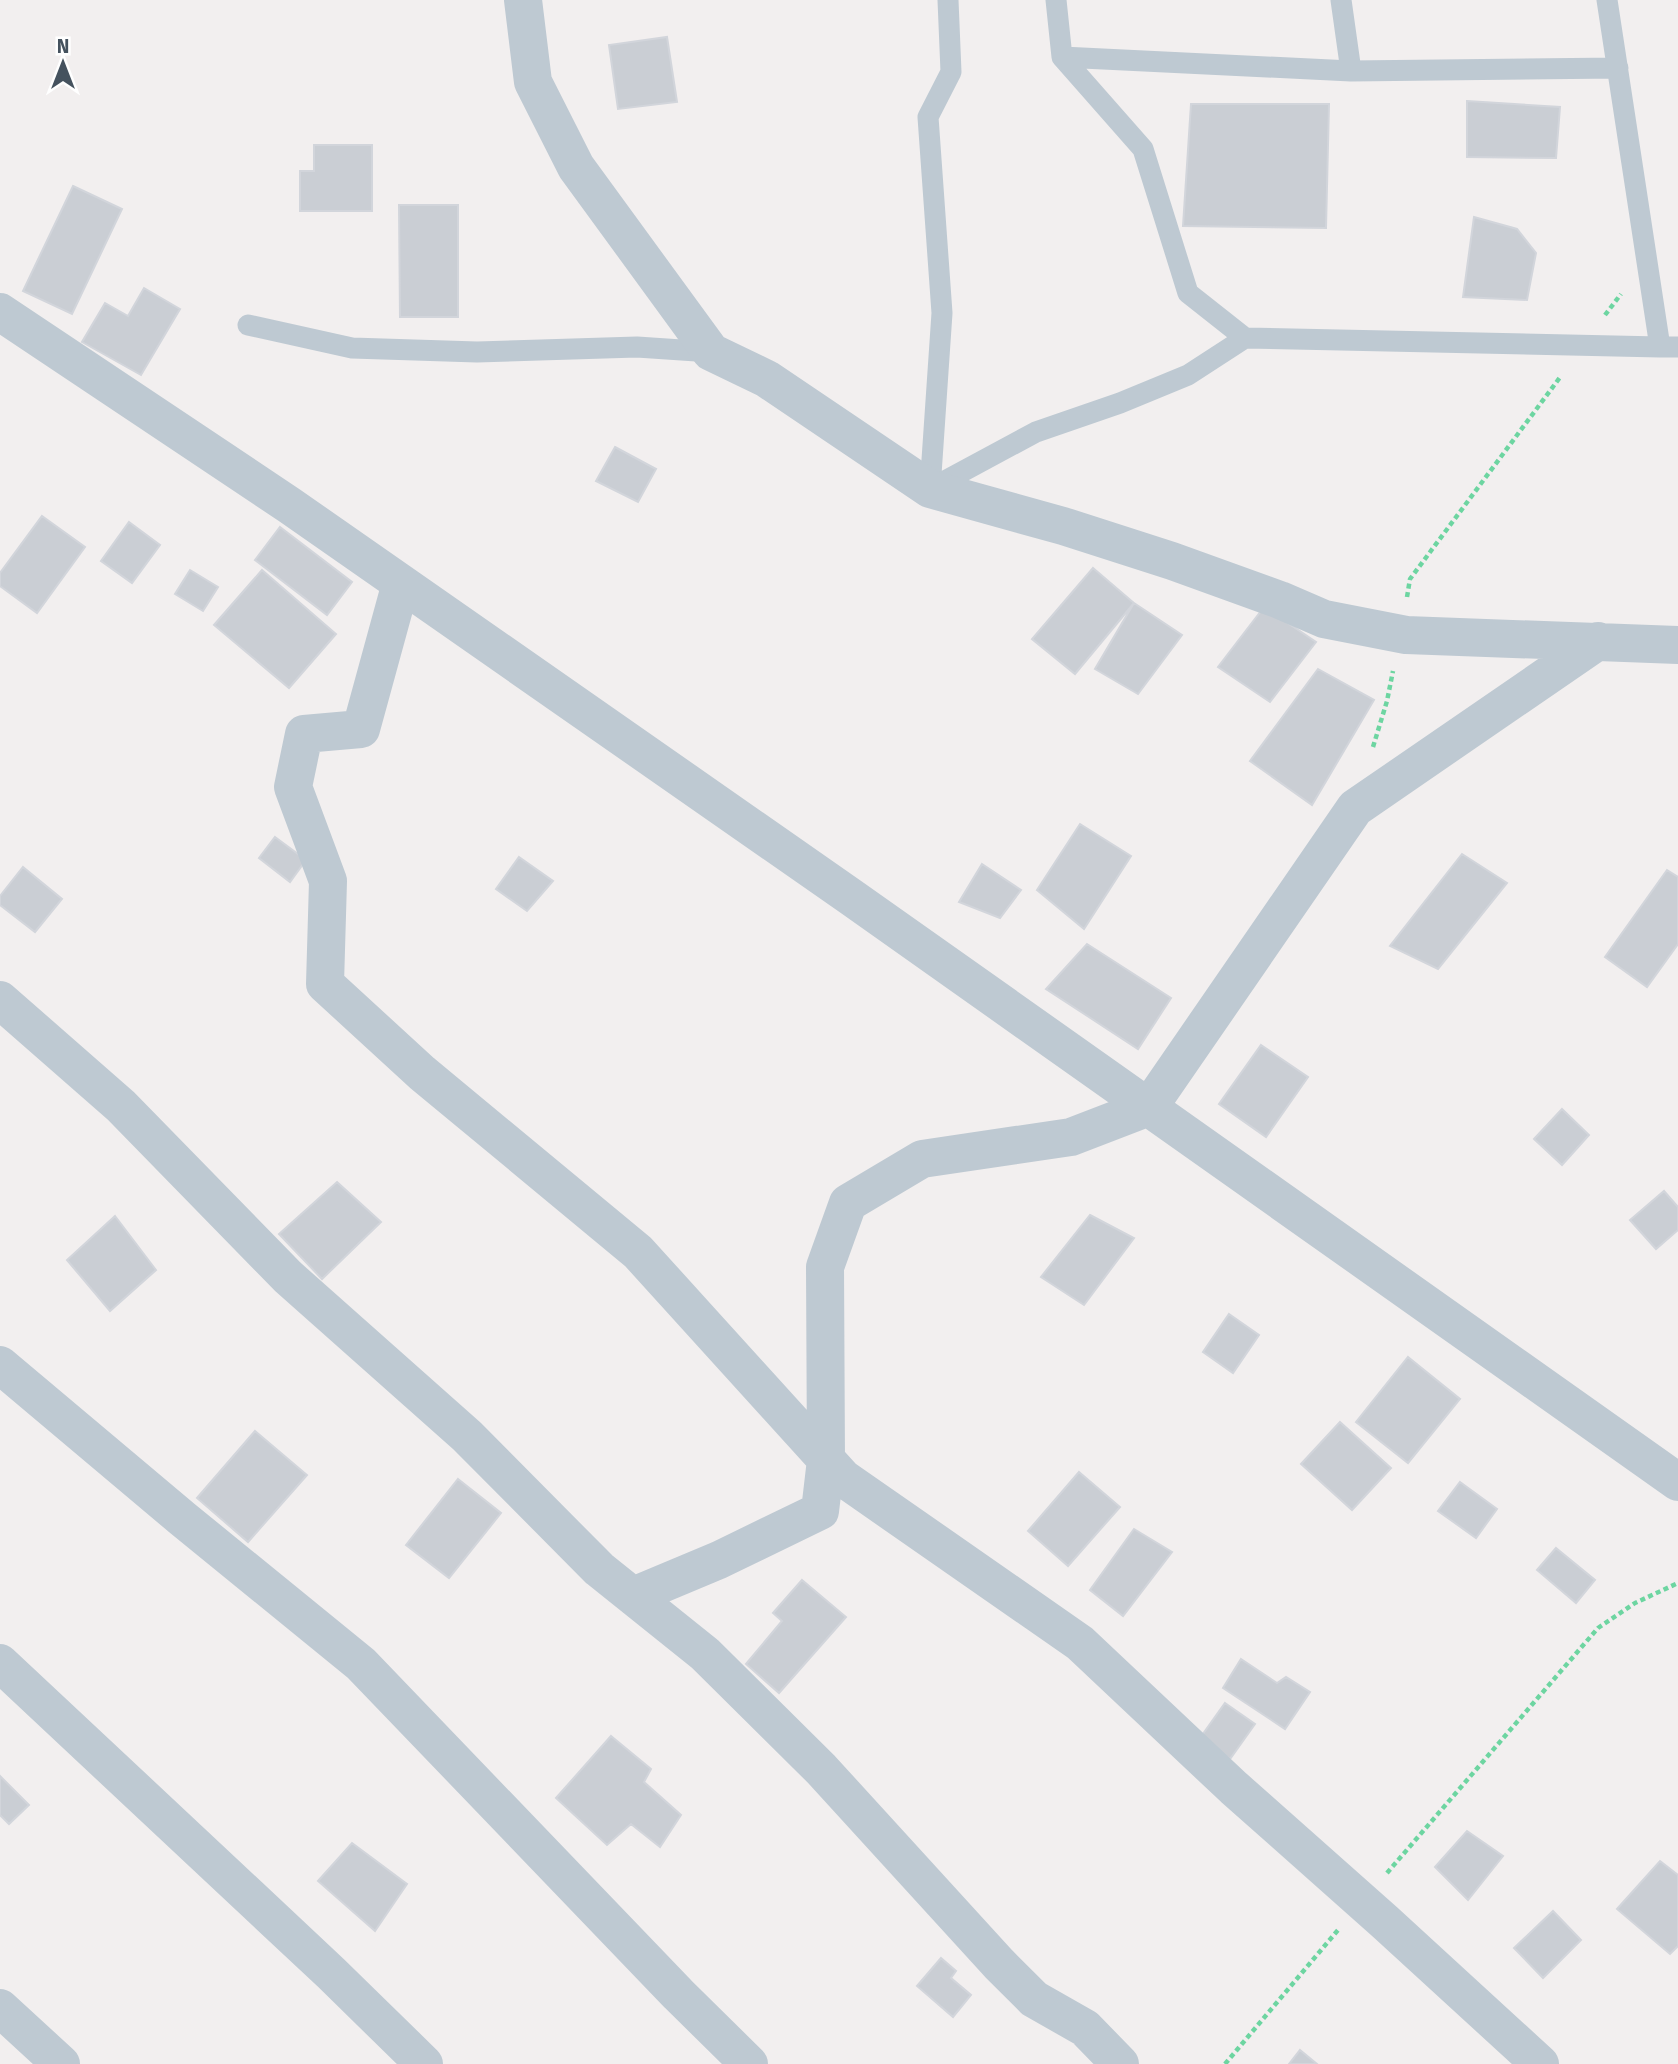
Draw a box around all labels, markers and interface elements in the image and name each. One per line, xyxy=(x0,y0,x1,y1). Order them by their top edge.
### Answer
north arrow xyxy=(28,28,98,98)
text: N xyxy=(57,35,69,58)

